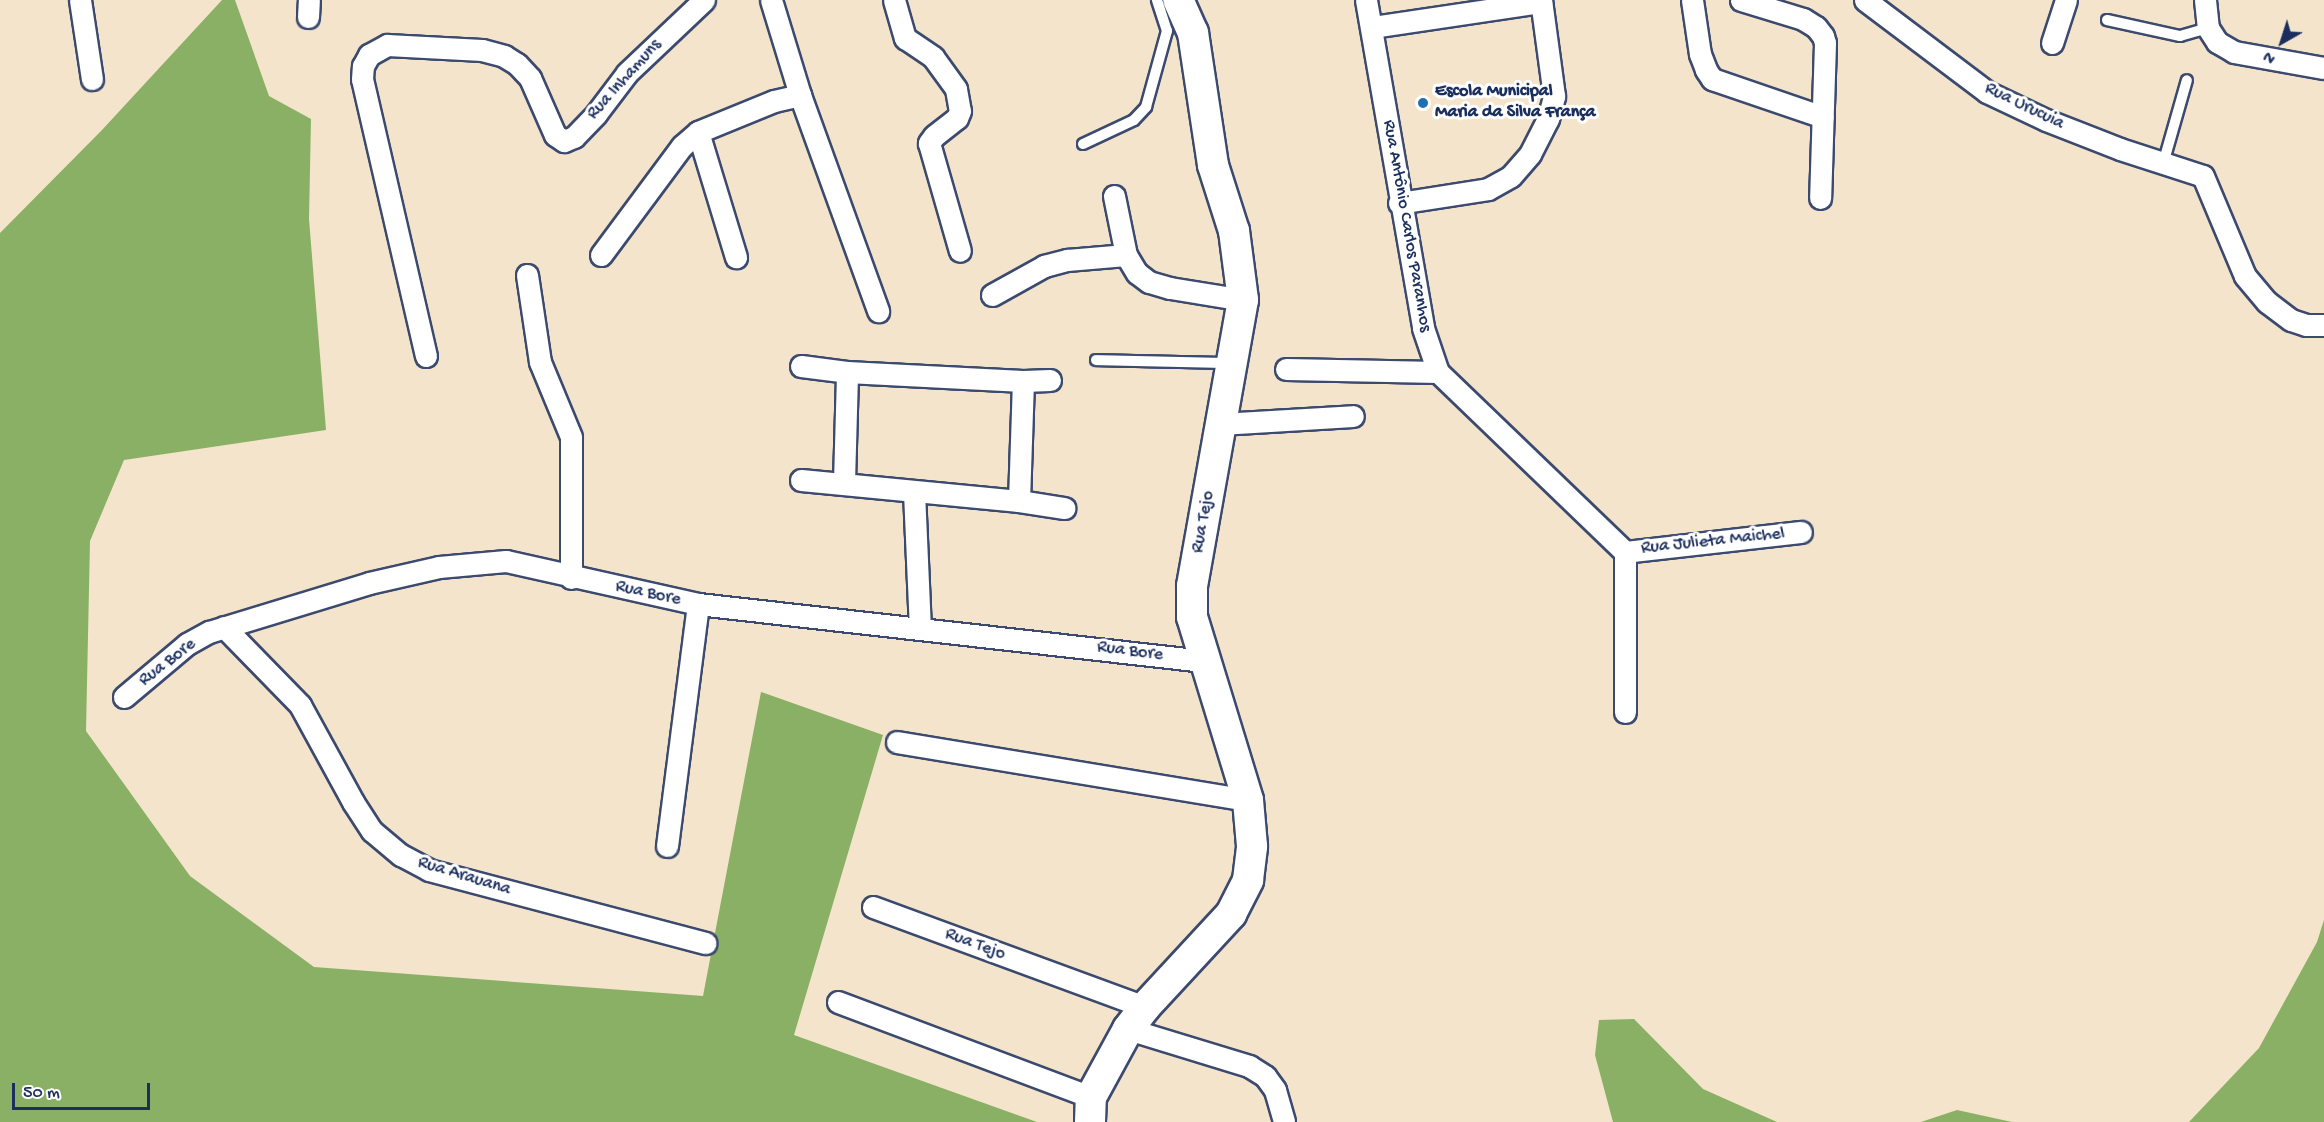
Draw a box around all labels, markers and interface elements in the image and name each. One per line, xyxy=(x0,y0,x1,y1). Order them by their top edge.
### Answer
north arrow xyxy=(2252,12,2312,72)
street label: Rua Inhamuns xyxy=(583,35,667,125)
text: N xyxy=(2260,46,2280,67)
street label: Rua Urucuia xyxy=(1981,78,2067,136)
place label: Escola Municipal Maria da Silva França xyxy=(1435,82,1595,124)
marker: Escola Municipal Maria da Silva França xyxy=(1416,96,1430,110)
street label: Rua Antônio Carlos Paranhos xyxy=(1377,118,1435,334)
street label: Rua Tejo xyxy=(1188,489,1220,555)
street label: Rua Julieta Maichel xyxy=(1640,524,1786,560)
street label: Rua Bore xyxy=(613,577,683,611)
street label: Rua Bore xyxy=(135,634,201,692)
street label: Rua Bore xyxy=(1096,637,1164,667)
street label: Rua Arauana xyxy=(415,853,513,901)
street label: Rua Tejo xyxy=(942,924,1008,966)
scale bar xyxy=(15,1071,153,1109)
text: 50 m xyxy=(23,1083,60,1104)

